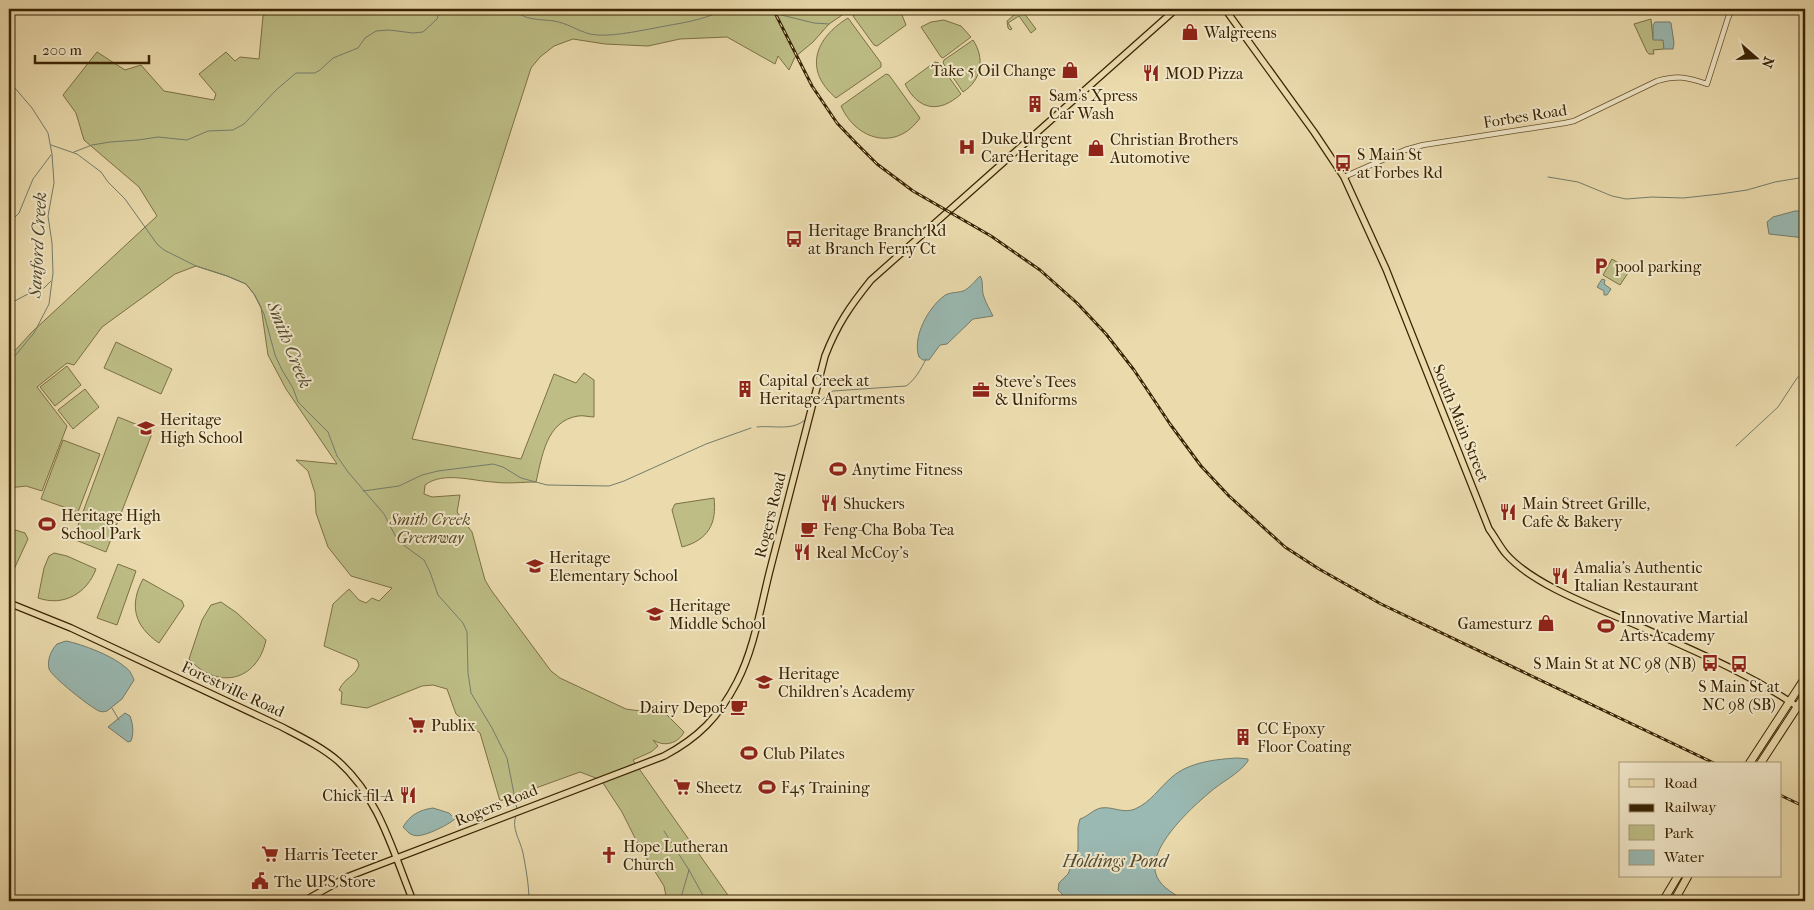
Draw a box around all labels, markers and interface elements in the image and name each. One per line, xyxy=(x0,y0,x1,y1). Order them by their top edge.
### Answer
shop icon: Walgreens xyxy=(1180,22,1200,42)
place label: Walgreens xyxy=(1203,23,1277,42)
scale bar xyxy=(35,32,149,64)
north arrow xyxy=(1732,32,1782,82)
text: 200 m xyxy=(42,41,82,59)
text: N xyxy=(1758,54,1778,71)
shop icon: Take 5 Oil Change xyxy=(1060,60,1080,80)
place label: Take 5 Oil Change xyxy=(931,61,1056,80)
restaurant icon: MOD Pizza xyxy=(1141,63,1161,83)
place label: MOD Pizza xyxy=(1165,64,1244,83)
place label: Sam's Xpress Car Wash xyxy=(1049,86,1138,123)
building icon: Sam's Xpress Car Wash xyxy=(1025,94,1045,114)
street label: Forbes Road xyxy=(1482,100,1569,132)
place label: Duke Urgent Care Heritage xyxy=(981,129,1079,166)
place label: Christian Brothers Automotive xyxy=(1109,130,1238,167)
hospital icon: Duke Urgent Care Heritage xyxy=(957,137,977,157)
shop icon: Christian Brothers Automotive xyxy=(1086,138,1106,158)
place label: S Main St at Forbes Rd xyxy=(1357,145,1443,182)
bus stop icon: S Main St at Forbes Rd xyxy=(1333,153,1353,173)
water label: Sanford Creek xyxy=(25,191,51,300)
place label: Heritage Branch Rd at Branch Ferry Ct xyxy=(808,221,947,258)
bus stop icon: Heritage Branch Rd at Branch Ferry Ct xyxy=(784,229,804,249)
parking icon: pool parking xyxy=(1591,256,1611,276)
place label: pool parking xyxy=(1614,257,1702,276)
water label: Smith Creek xyxy=(262,298,316,391)
street label: South Main Street xyxy=(1429,361,1493,485)
place label: Capital Creek at Heritage Apartments xyxy=(759,371,905,408)
place label: Steve’s Tees & Uniforms xyxy=(995,372,1077,409)
building icon: Capital Creek at Heritage Apartments xyxy=(735,379,755,399)
office icon: Steve’s Tees & Uniforms xyxy=(971,380,991,400)
place label: Heritage High School xyxy=(160,410,244,447)
school or university icon: Heritage High School xyxy=(136,418,156,438)
sports icon: Anytime Fitness xyxy=(828,459,848,479)
place label: Anytime Fitness xyxy=(851,460,963,479)
street label: Rogers Road xyxy=(750,470,790,560)
restaurant icon: Shuckers xyxy=(819,493,839,513)
place label: Shuckers xyxy=(843,494,905,513)
place label: Main Street Grille, Cafe & Bakery xyxy=(1522,494,1650,531)
restaurant icon: Main Street Grille, Cafe & Bakery xyxy=(1498,502,1518,522)
place label: Heritage High School Park xyxy=(61,506,161,543)
park label: Smith Creek Greenway xyxy=(388,510,471,547)
sports icon: Heritage High School Park xyxy=(37,514,57,534)
cafe icon: Feng-Cha Boba Tea xyxy=(799,519,819,539)
place label: Feng-Cha Boba Tea xyxy=(823,520,955,539)
restaurant icon: Real McCoy's xyxy=(792,542,812,562)
place label: Real McCoy's xyxy=(816,543,909,562)
place label: Heritage Elementary School xyxy=(549,548,678,585)
school or university icon: Heritage Elementary School xyxy=(525,556,545,576)
place label: Amalia's Authentic Italian Restaurant xyxy=(1573,558,1702,595)
restaurant icon: Amalia's Authentic Italian Restaurant xyxy=(1550,566,1570,586)
place label: Heritage Middle School xyxy=(669,596,767,633)
school or university icon: Heritage Middle School xyxy=(645,604,665,624)
place label: Innovative Martial Arts Academy xyxy=(1619,608,1749,645)
shop icon: Gamesturz xyxy=(1536,613,1556,633)
place label: Gamesturz xyxy=(1458,614,1532,633)
sports icon: Innovative Martial Arts Academy xyxy=(1596,616,1616,636)
bus stop icon: S Main St at NC 98 (NB) xyxy=(1700,653,1720,673)
place label: S Main St at NC 98 (NB) xyxy=(1533,654,1696,673)
bus stop icon: S Main St at NC 98 (SB) xyxy=(1729,654,1749,674)
street label: Forestville Road xyxy=(179,657,288,721)
place label: Heritage Children's Academy xyxy=(778,664,915,701)
school or university icon: Heritage Children's Academy xyxy=(754,672,774,692)
place label: S Main St at NC 98 (SB) xyxy=(1698,677,1780,714)
cafe icon: Dairy Depot xyxy=(729,697,749,717)
place label: Dairy Depot xyxy=(639,698,725,717)
supermarket icon: Publix xyxy=(407,715,427,735)
place label: Publix xyxy=(431,716,476,735)
place label: CC Epoxy Floor Coating xyxy=(1257,719,1351,756)
building icon: CC Epoxy Floor Coating xyxy=(1233,727,1253,747)
sports icon: Club Pilates xyxy=(739,743,759,763)
place label: Club Pilates xyxy=(763,744,845,763)
legend xyxy=(1619,762,1782,878)
text: Road xyxy=(1664,774,1698,792)
supermarket icon: Sheetz xyxy=(672,777,692,797)
sports icon: F45 Training xyxy=(757,777,777,797)
place label: Sheetz xyxy=(696,778,742,797)
place label: F45 Training xyxy=(781,778,870,797)
street label: Rogers Road xyxy=(452,780,540,830)
restaurant icon: Chick-fil-A xyxy=(398,785,418,805)
place label: Chick-fil-A xyxy=(322,786,395,805)
text: Railway xyxy=(1664,798,1717,816)
text: Park xyxy=(1664,824,1694,842)
place label: Hope Lutheran Church xyxy=(623,837,729,874)
supermarket icon: Harris Teeter xyxy=(260,844,280,864)
place label: Harris Teeter xyxy=(284,845,378,864)
church icon: Hope Lutheran Church xyxy=(599,845,619,865)
text: Water xyxy=(1663,848,1704,866)
water label: Holdings Pond xyxy=(1062,851,1170,872)
public building icon: The UPS Store xyxy=(250,871,270,891)
place label: The UPS Store xyxy=(274,872,376,891)

